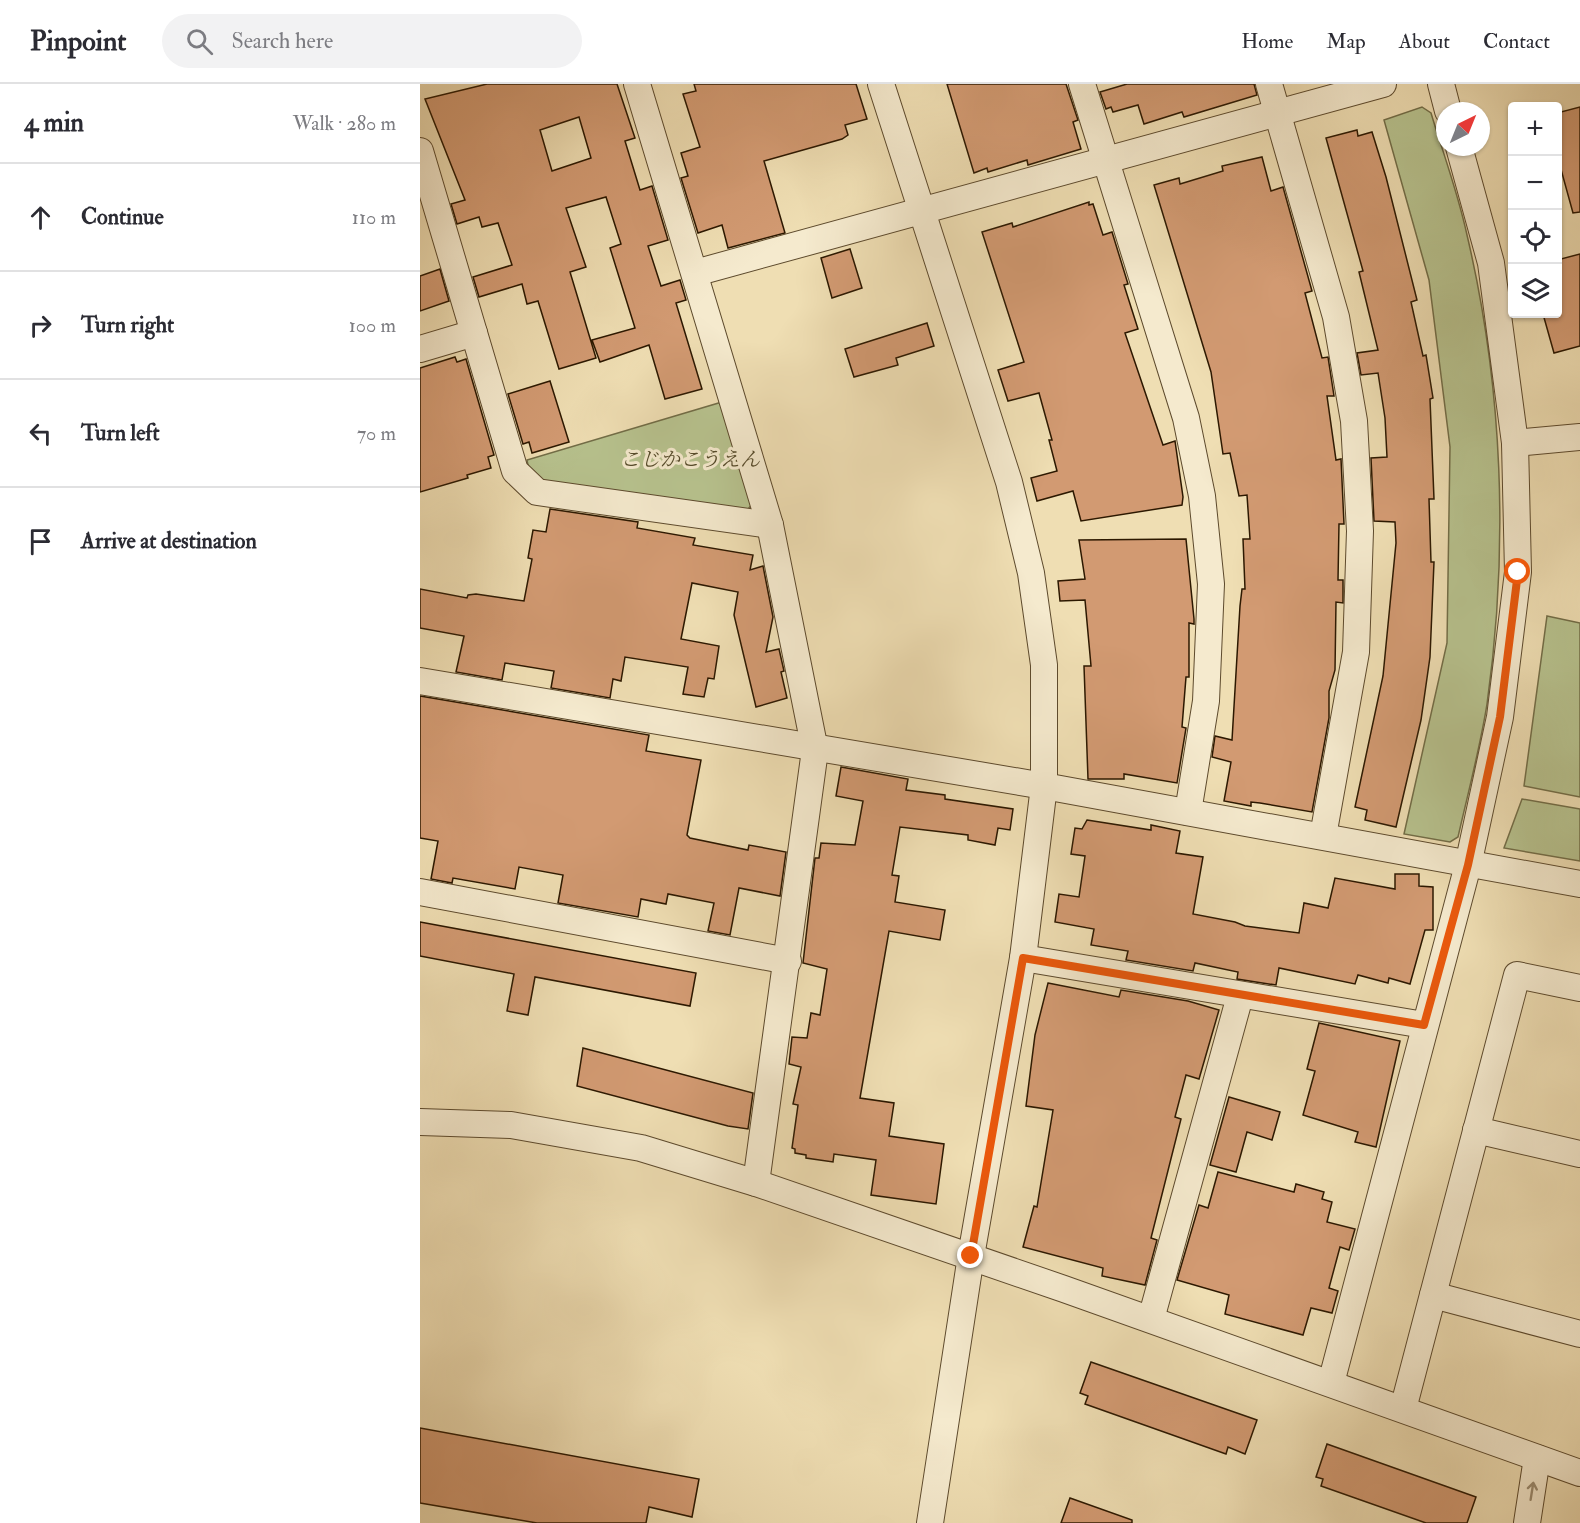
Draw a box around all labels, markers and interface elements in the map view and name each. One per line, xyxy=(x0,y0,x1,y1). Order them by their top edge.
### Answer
search box xyxy=(162,14,582,68)
text: Pinpoint xyxy=(30,24,126,59)
icon: search xyxy=(183,25,216,58)
text: Search here xyxy=(231,27,333,55)
text: Home xyxy=(1241,28,1293,55)
text: Map xyxy=(1326,28,1366,55)
text: About xyxy=(1399,28,1450,55)
text: Contact xyxy=(1483,28,1550,55)
north arrow xyxy=(1436,102,1490,156)
map controls xyxy=(1508,102,1562,318)
button: + xyxy=(1508,102,1562,156)
text: 4 min xyxy=(24,107,84,139)
text: Walk · 280 m xyxy=(293,111,396,136)
button: − xyxy=(1508,156,1562,210)
icon: ahead xyxy=(24,201,57,234)
text: Continue xyxy=(81,203,164,231)
text: 110 m xyxy=(352,205,396,230)
button: locate xyxy=(1508,210,1562,264)
button: layers xyxy=(1508,264,1562,318)
icon: right xyxy=(24,309,57,342)
text: Turn right xyxy=(81,311,174,339)
text: 100 m xyxy=(349,313,396,338)
icon: left xyxy=(24,417,57,450)
text: Turn left xyxy=(81,419,160,447)
text: 70 m xyxy=(357,421,396,446)
park label: こじかこうえん xyxy=(620,447,760,472)
icon: arrive xyxy=(24,525,57,558)
text: Arrive at destination xyxy=(81,527,257,555)
route start xyxy=(1504,558,1530,584)
route end xyxy=(957,1242,983,1268)
one-way arrow xyxy=(1527,1481,1538,1501)

